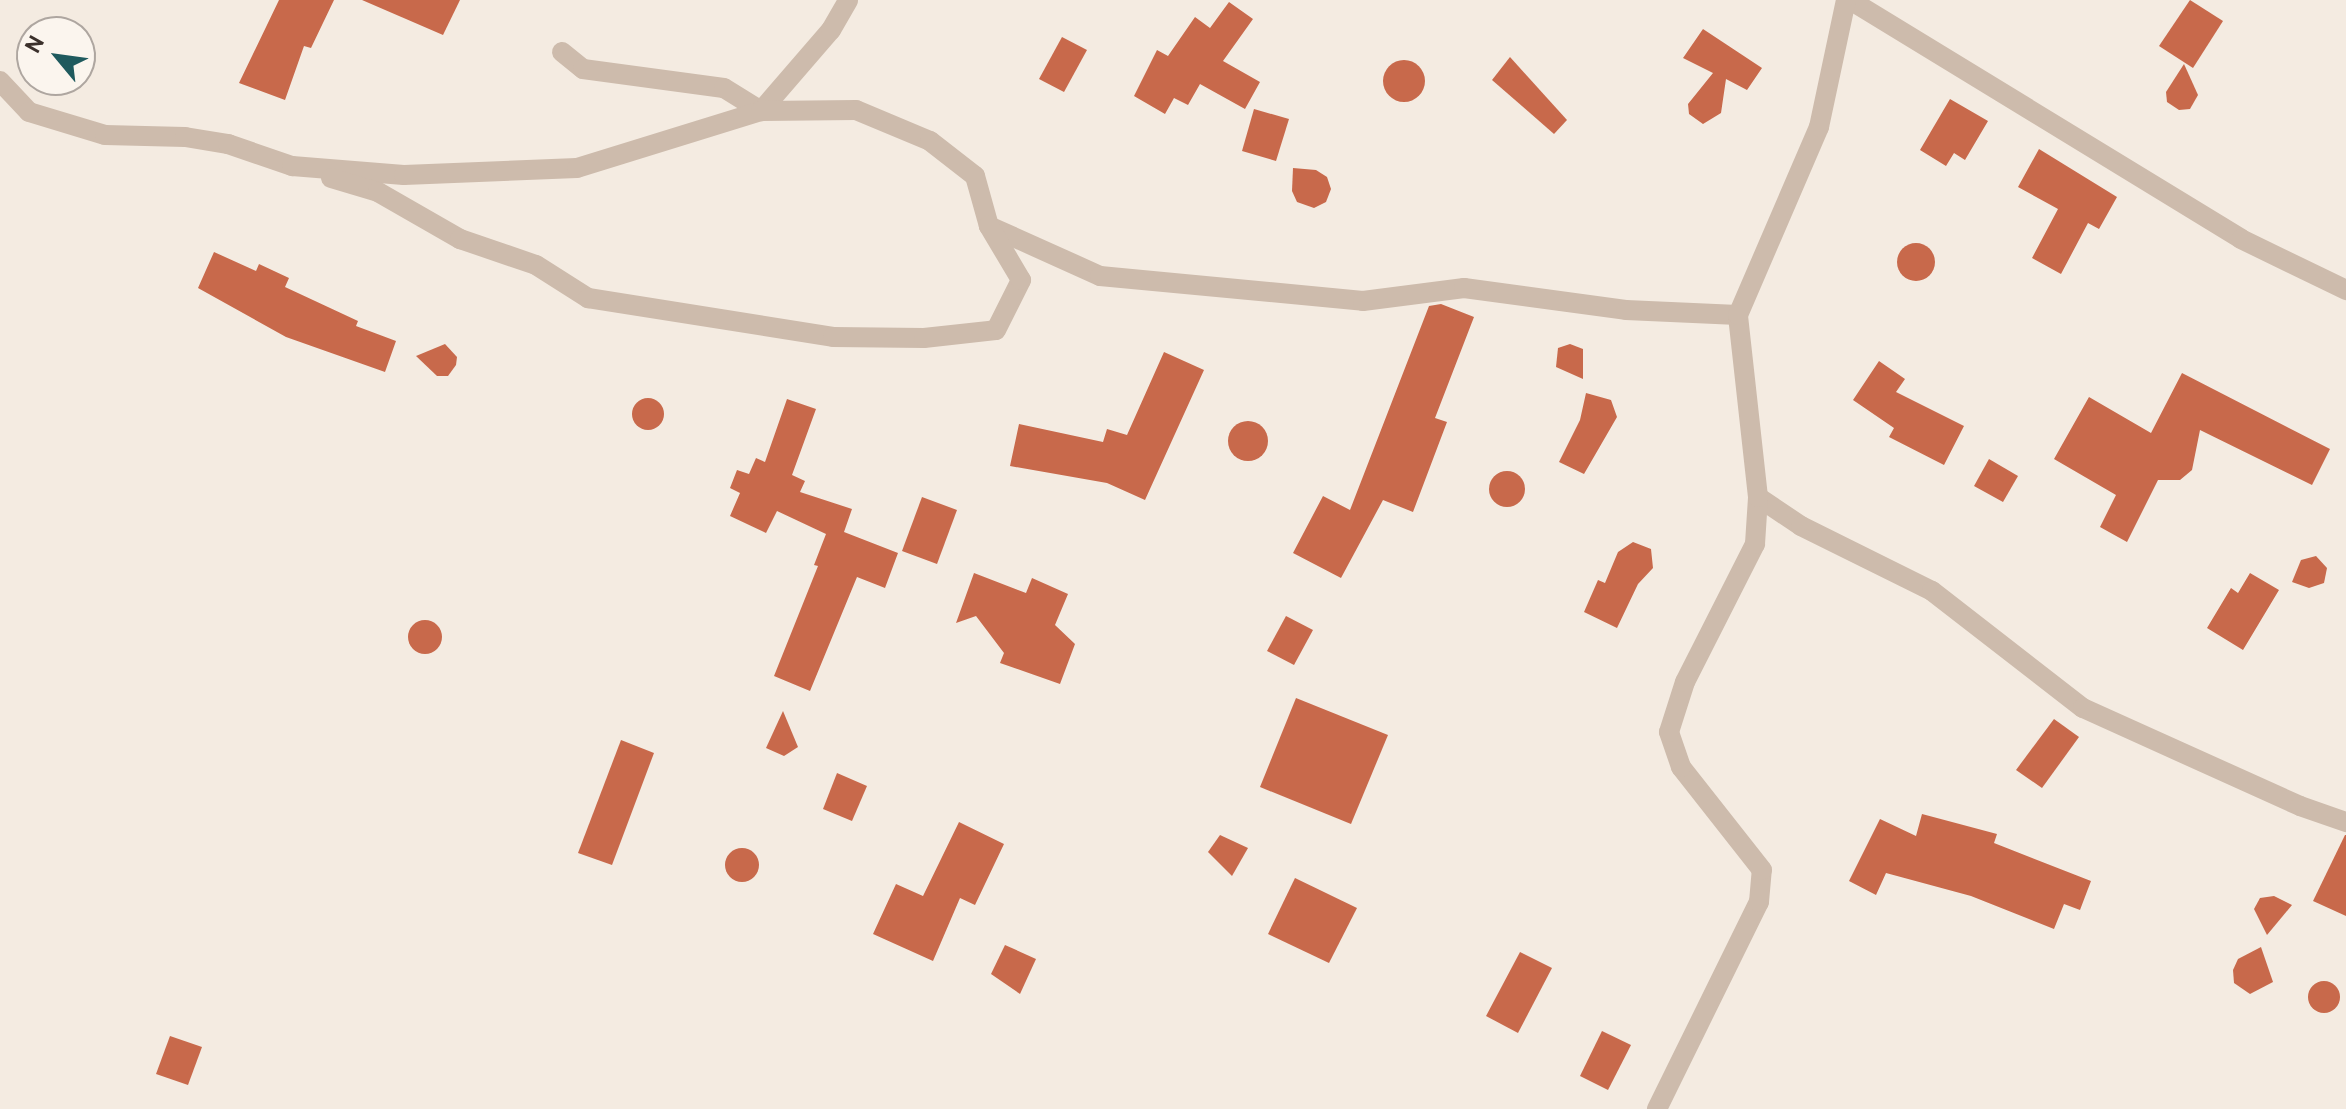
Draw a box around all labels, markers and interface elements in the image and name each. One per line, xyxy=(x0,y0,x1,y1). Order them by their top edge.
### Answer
north arrow xyxy=(16,16,96,96)
text: N xyxy=(21,32,52,59)

